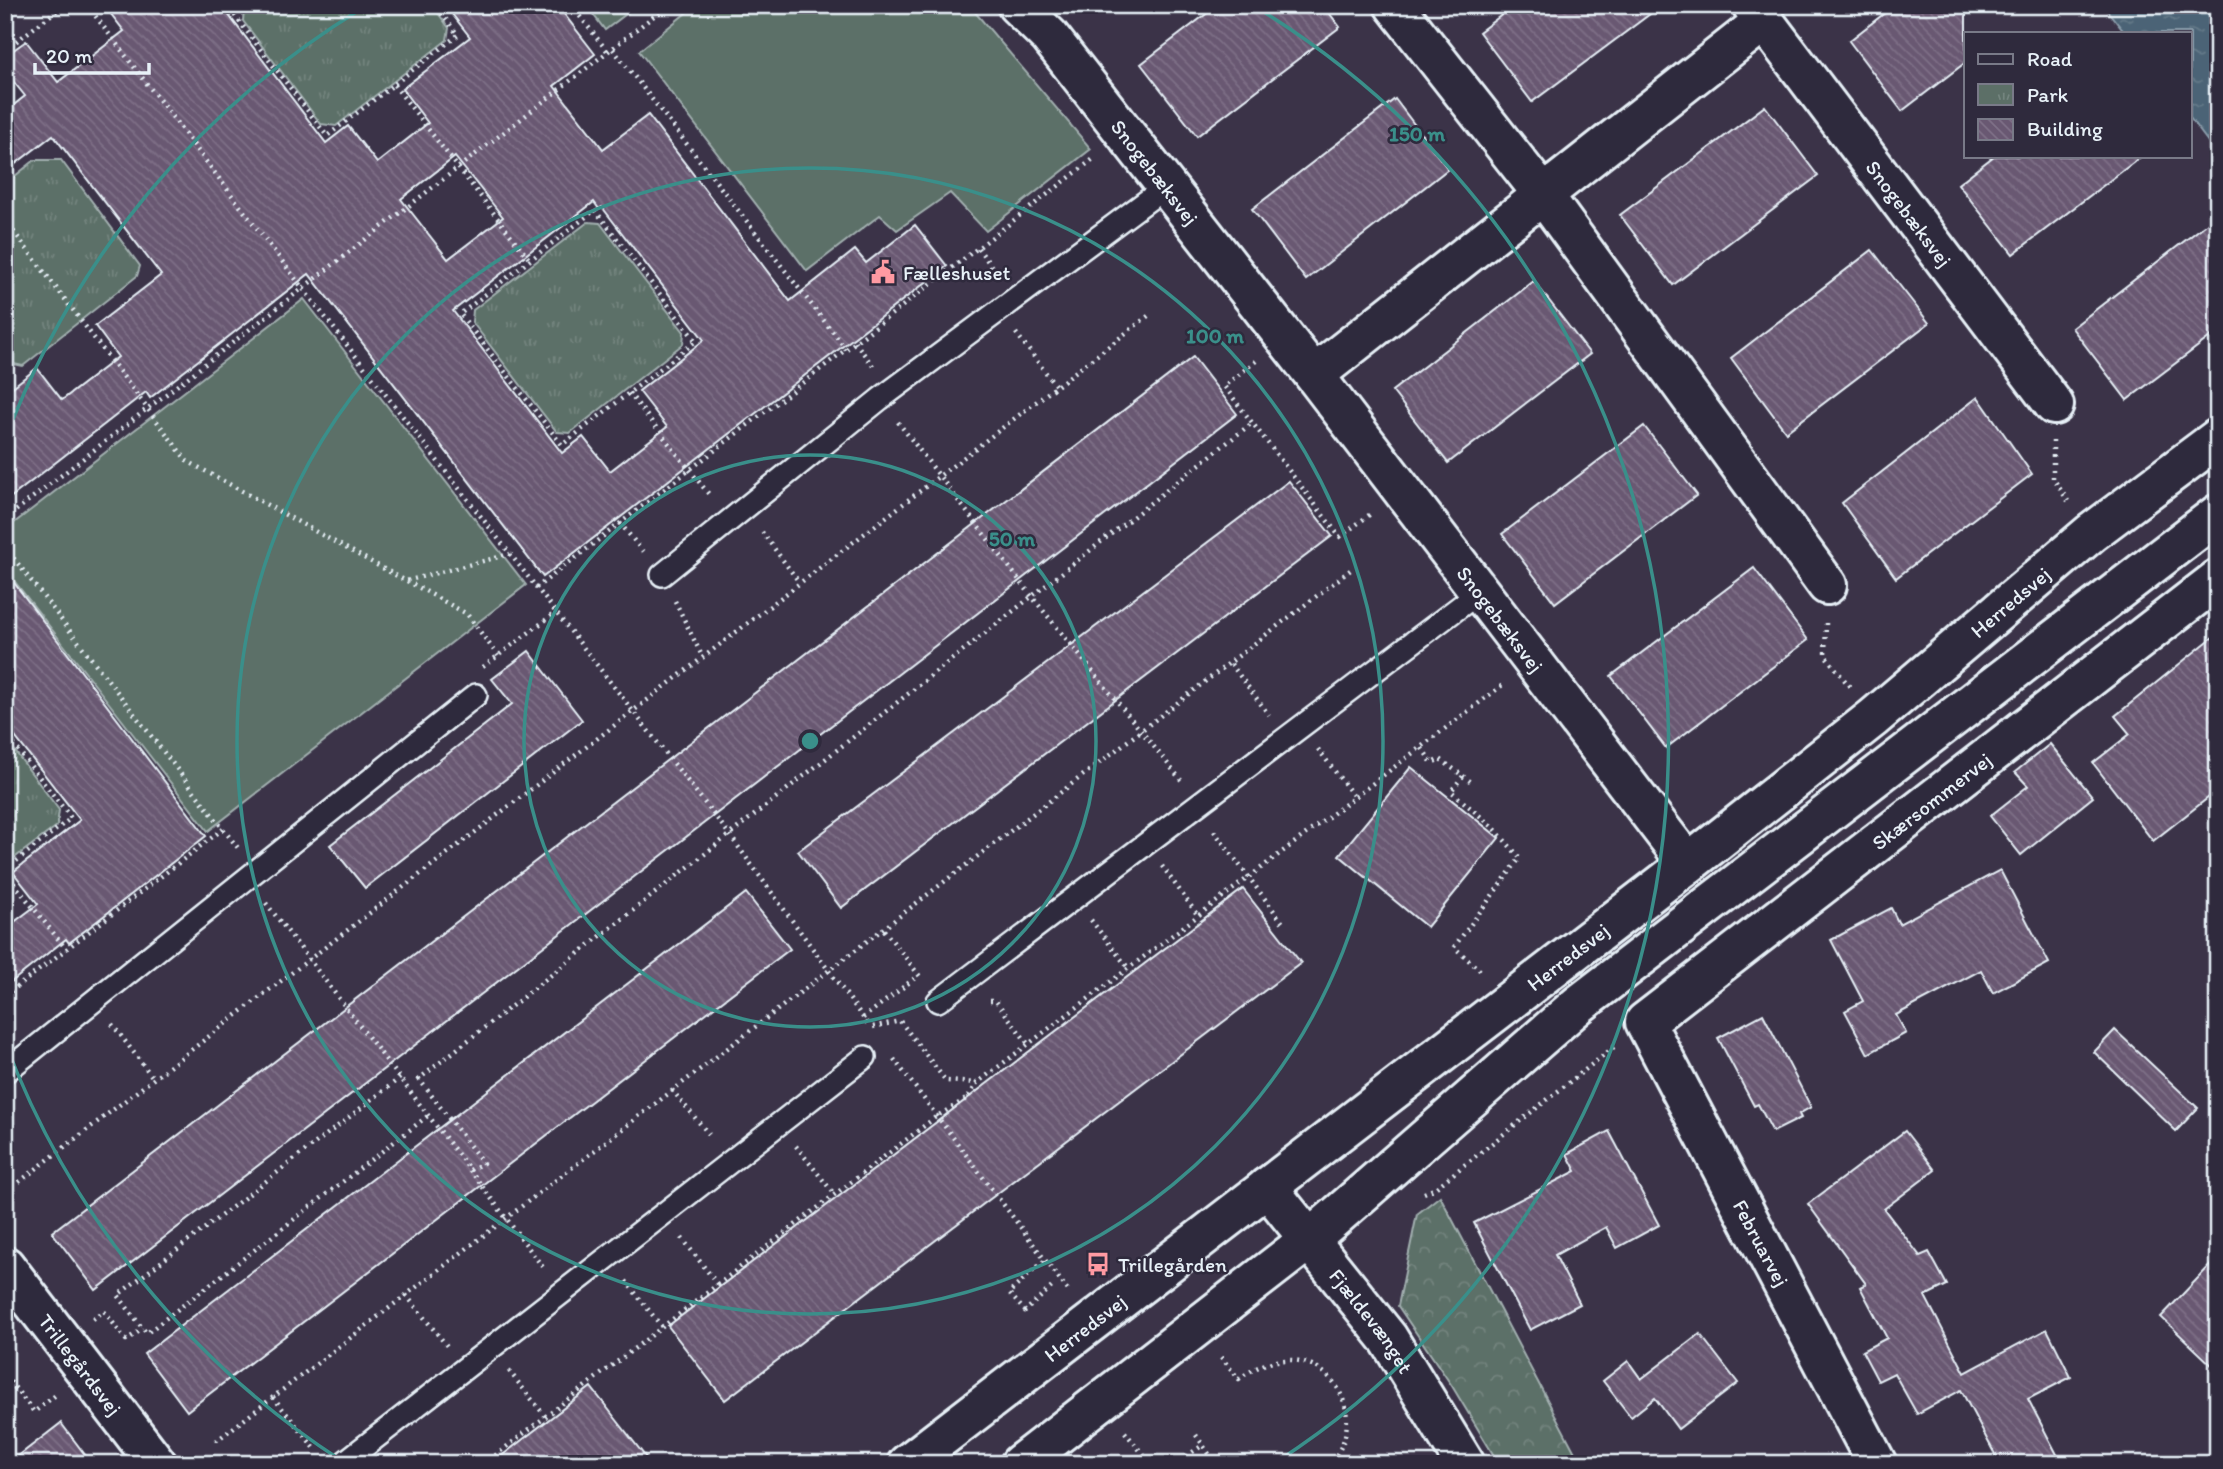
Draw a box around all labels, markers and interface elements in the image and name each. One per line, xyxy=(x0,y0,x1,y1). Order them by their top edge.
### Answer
scale bar xyxy=(35,32,149,76)
legend xyxy=(1964,32,2192,158)
text: 20 m xyxy=(46,43,93,68)
text: Road xyxy=(2027,46,2073,71)
text: Park xyxy=(2027,82,2069,107)
street label: Snogebæksvej xyxy=(1106,114,1204,230)
text: Building xyxy=(2027,116,2103,141)
text: 150 m xyxy=(1389,121,1445,146)
street label: Snogebæksvej xyxy=(1861,155,1958,272)
public building icon: Fælleshuset xyxy=(869,258,897,286)
place label: Fælleshuset xyxy=(903,260,1011,285)
text: 100 m xyxy=(1186,323,1244,348)
text: 50 m xyxy=(989,526,1036,551)
street label: Snogebæksvej xyxy=(1452,561,1549,677)
street label: Herredsvej xyxy=(1965,561,2055,643)
centre of rings xyxy=(798,729,822,753)
street label: Skærsommervej xyxy=(1866,747,1996,855)
street label: Herredsvej xyxy=(1522,917,1614,996)
street label: Februarvej xyxy=(1728,1195,1794,1291)
bus stop icon: Trillegården xyxy=(1084,1250,1112,1278)
place label: Trillegården xyxy=(1118,1252,1227,1277)
street label: Fjældevænget xyxy=(1325,1263,1419,1378)
street label: Herredsvej xyxy=(1039,1288,1131,1367)
street label: Trillegårdsvej xyxy=(34,1309,127,1420)

